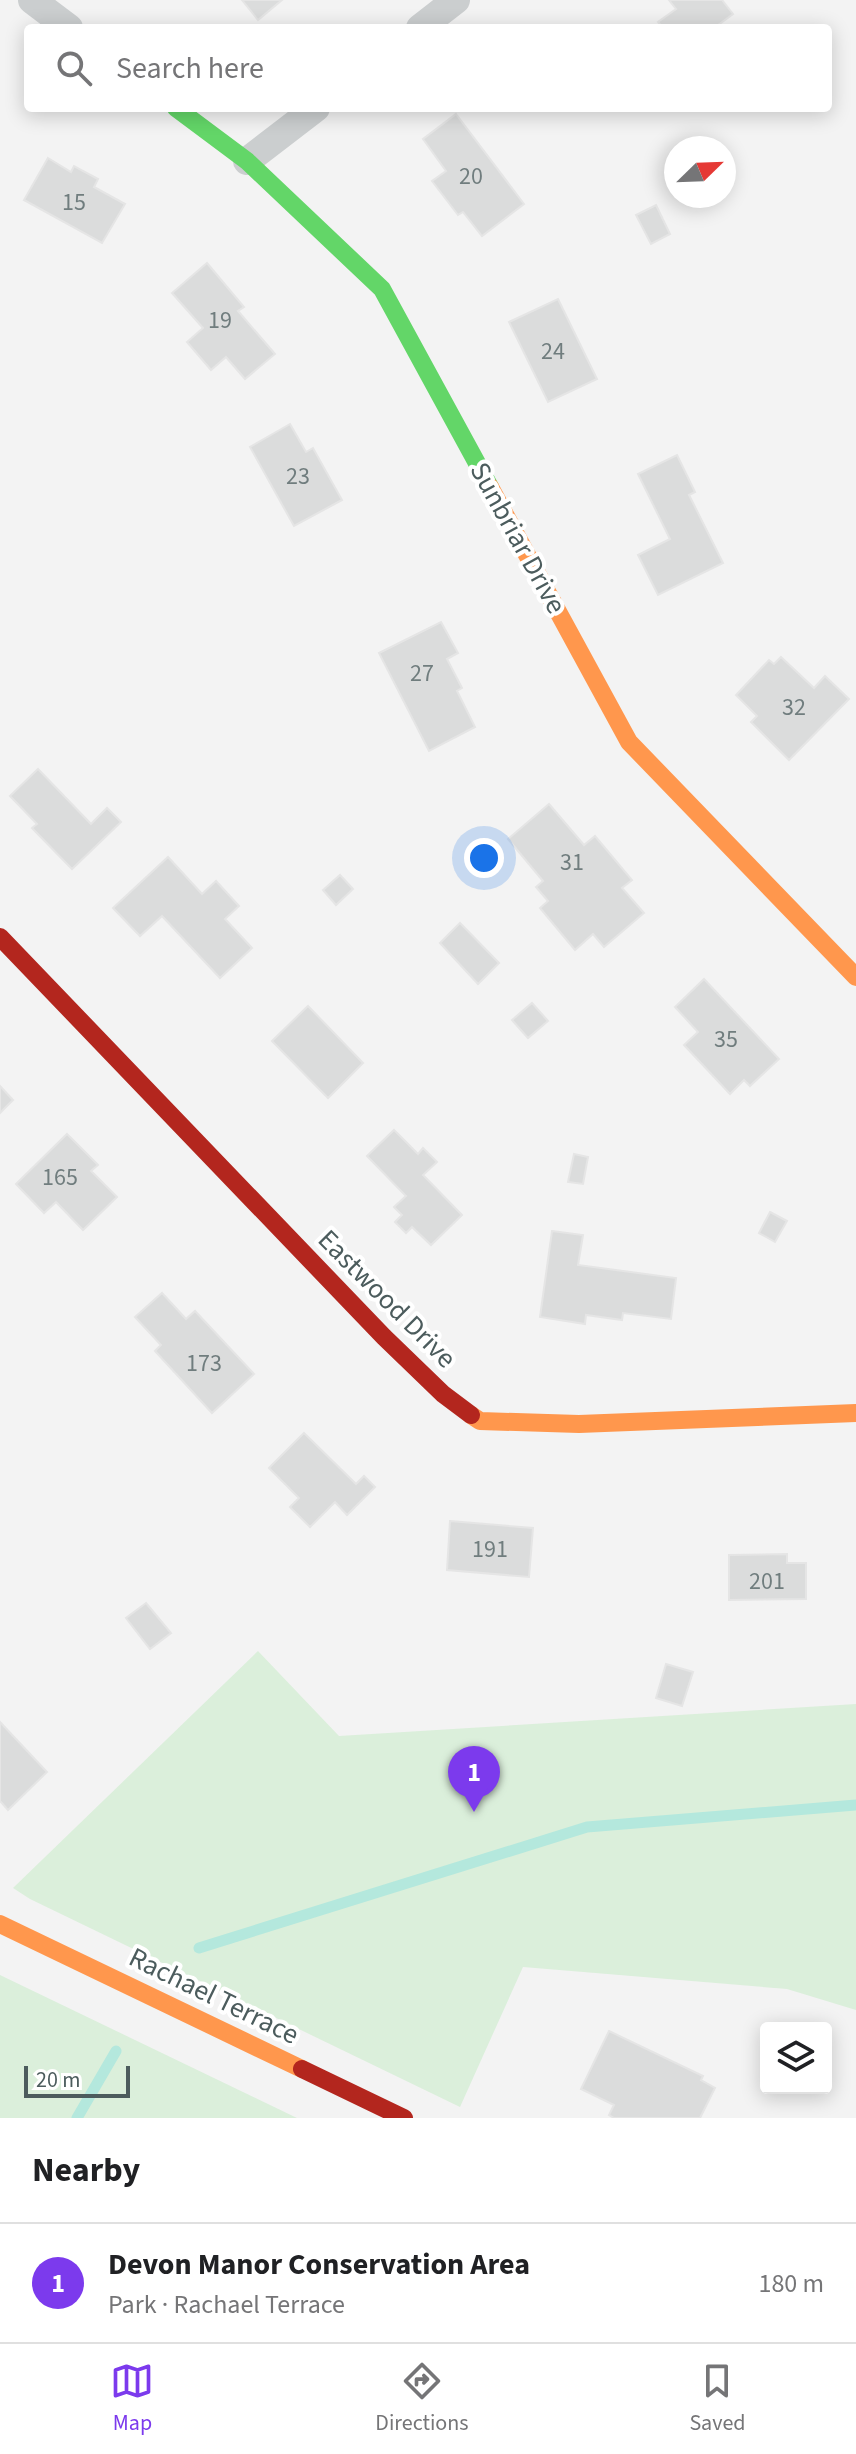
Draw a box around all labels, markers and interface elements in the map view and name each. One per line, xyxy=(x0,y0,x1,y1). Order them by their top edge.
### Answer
search box xyxy=(24,24,832,112)
icon: search xyxy=(52,46,96,90)
text: Search here xyxy=(116,47,264,90)
north arrow xyxy=(664,136,736,208)
house number: 20 xyxy=(459,159,483,194)
house number: 15 xyxy=(62,185,86,220)
house number: 19 xyxy=(208,303,232,338)
house number: 24 xyxy=(541,334,565,369)
street label: Sunbriar Drive xyxy=(460,455,576,621)
house number: 23 xyxy=(286,459,310,494)
house number: 27 xyxy=(410,656,434,691)
house number: 32 xyxy=(782,690,806,725)
your location xyxy=(464,838,504,878)
house number: 31 xyxy=(560,845,584,880)
house number: 35 xyxy=(714,1022,738,1057)
house number: 165 xyxy=(42,1160,78,1195)
street label: Eastwood Drive xyxy=(309,1221,465,1377)
house number: 173 xyxy=(186,1346,222,1381)
house number: 191 xyxy=(472,1532,508,1567)
house number: 201 xyxy=(749,1564,785,1599)
pin: 1 xyxy=(448,1746,500,1812)
street label: Rachael Terrace xyxy=(122,1938,306,2054)
map controls xyxy=(760,2022,832,2094)
button: layers xyxy=(760,2022,832,2094)
scale bar xyxy=(24,2062,130,2098)
text: 20 m xyxy=(36,2064,81,2096)
text: Nearby xyxy=(32,2146,140,2195)
text: Devon Manor Conservation Area xyxy=(108,2243,530,2286)
text: 1 xyxy=(51,2265,65,2302)
text: 180 m xyxy=(758,2265,824,2302)
text: Park · Rachael Terrace xyxy=(108,2286,345,2323)
tab: Map xyxy=(110,2359,154,2439)
tab: Directions xyxy=(375,2359,468,2439)
tab: Saved xyxy=(689,2359,746,2439)

